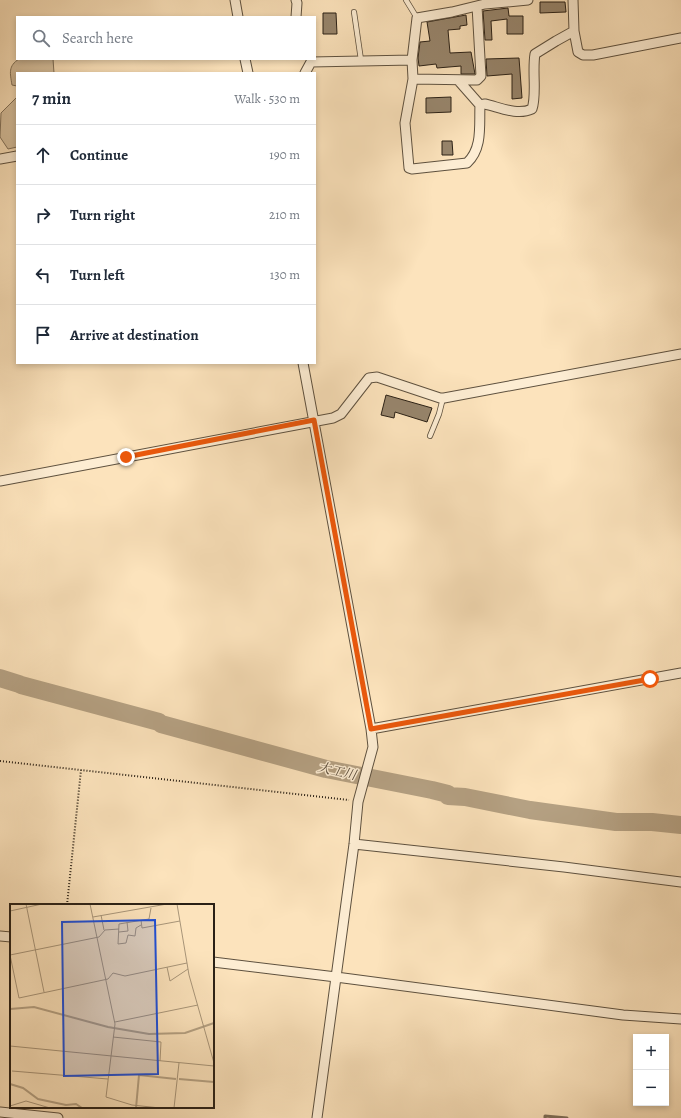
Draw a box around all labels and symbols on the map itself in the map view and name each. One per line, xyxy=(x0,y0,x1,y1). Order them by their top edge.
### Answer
route end xyxy=(117,448,135,466)
route start xyxy=(641,670,659,688)
water label: 大工川 xyxy=(316,758,360,784)
inset map xyxy=(10,904,214,1108)

